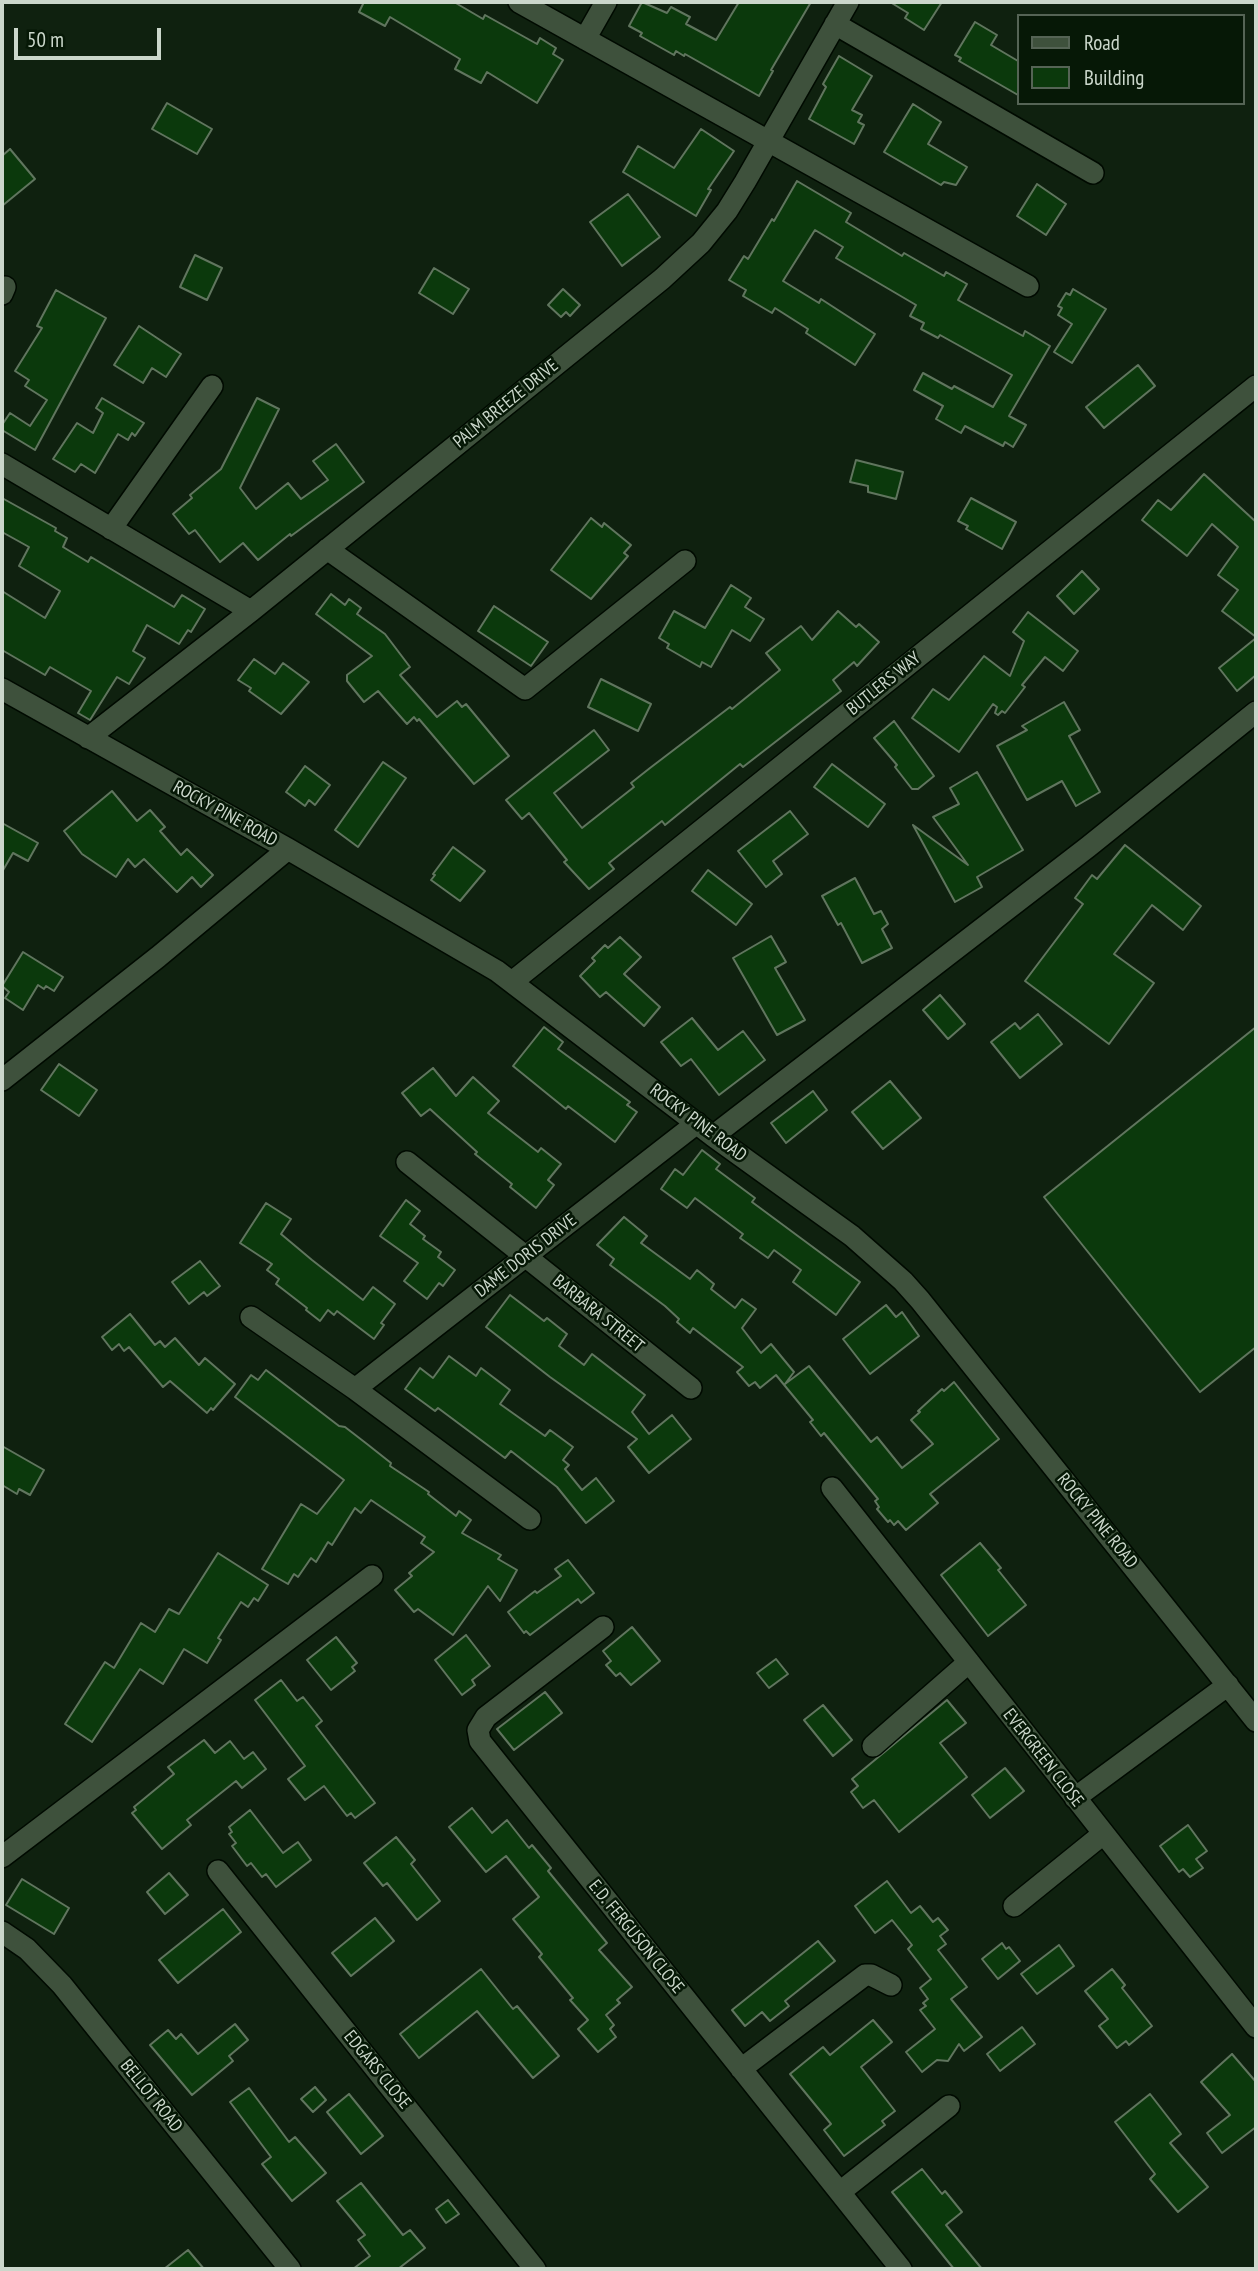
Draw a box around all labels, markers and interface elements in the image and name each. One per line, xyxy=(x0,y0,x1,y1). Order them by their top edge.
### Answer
scale bar xyxy=(18,14,164,58)
legend xyxy=(1016,14,1244,105)
text: 50 m xyxy=(27,26,64,53)
text: Road xyxy=(1084,29,1120,56)
text: Building xyxy=(1084,64,1144,91)
street label: PALM BREEZE DRIVE xyxy=(449,355,563,453)
street label: BUTLERS WAY xyxy=(843,648,925,720)
street label: ROCKY PINE ROAD xyxy=(169,776,281,852)
street label: ROCKY PINE ROAD xyxy=(645,1080,751,1166)
street label: DAME DORIS DRIVE xyxy=(471,1210,581,1302)
street label: BARBARA STREET xyxy=(548,1271,648,1357)
street label: ROCKY PINE ROAD xyxy=(1052,1469,1142,1573)
street label: EVERGREEN CLOSE xyxy=(998,1705,1088,1811)
street label: E.D. FERGUSON CLOSE xyxy=(584,1876,688,1998)
street label: EDGARS CLOSE xyxy=(339,2026,415,2114)
street label: BELLOT ROAD xyxy=(115,2055,187,2137)

